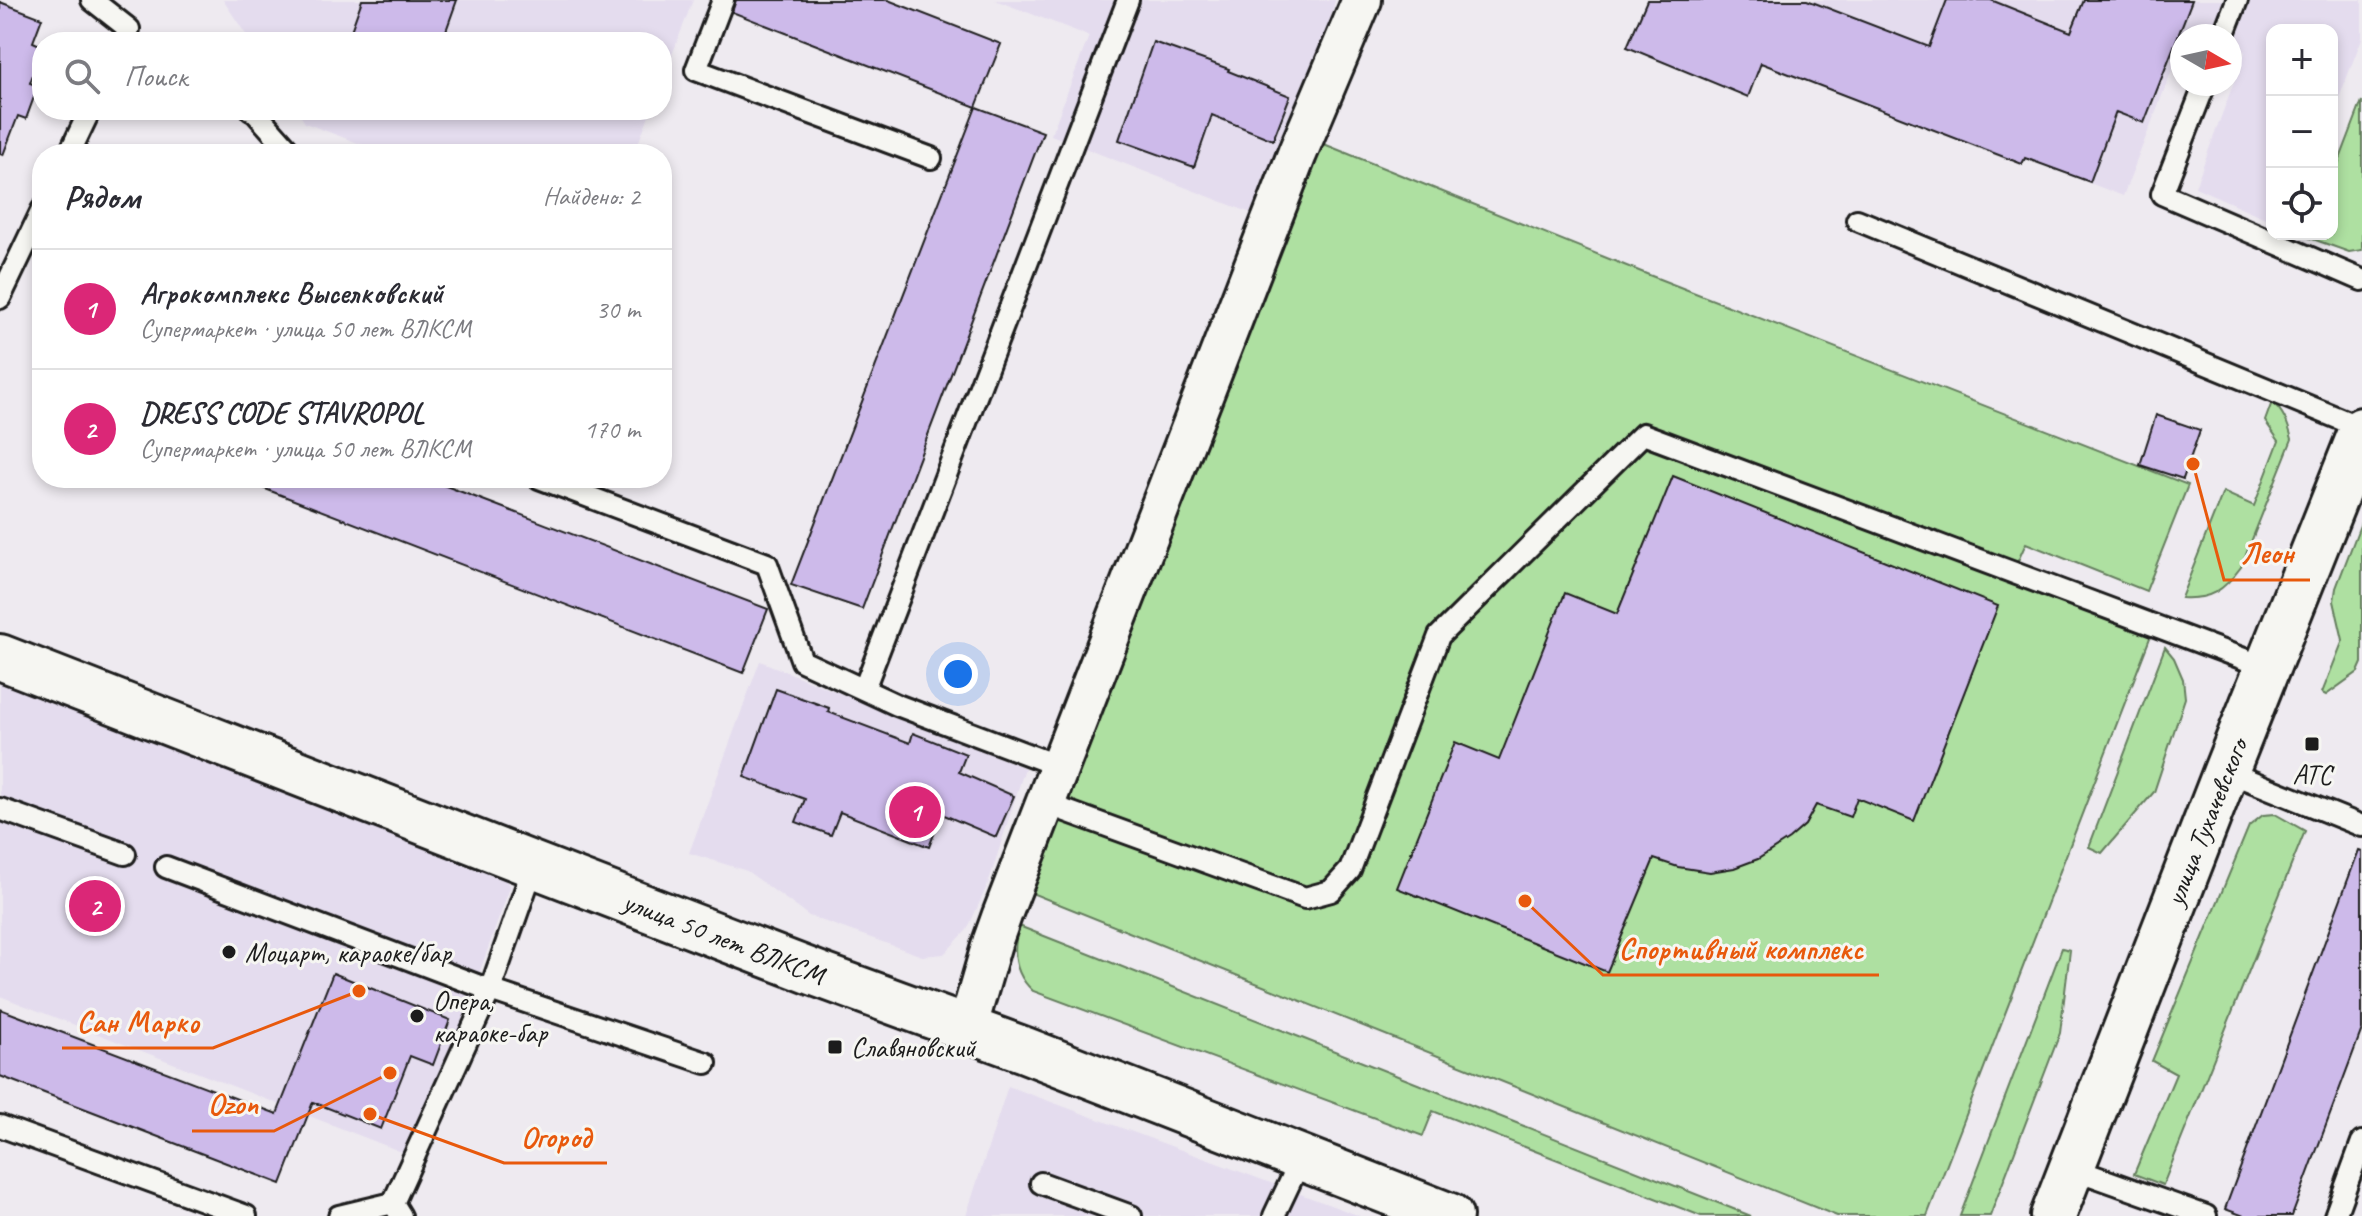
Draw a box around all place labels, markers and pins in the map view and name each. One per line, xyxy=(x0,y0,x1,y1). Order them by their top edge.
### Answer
callout: Леон xyxy=(2224,526,2310,580)
marker: АТС xyxy=(2303,735,2321,753)
place label: АТС xyxy=(2293,757,2335,792)
pin: 1 xyxy=(889,782,941,842)
pin: 2 xyxy=(69,876,121,936)
callout: Спортивный комплекс xyxy=(1603,921,1879,975)
place label: Моцарт, караоке/бар xyxy=(245,935,452,970)
marker: Моцарт, караоке/бар xyxy=(220,943,238,961)
place label: Опера, караоке-бар xyxy=(433,983,549,1050)
callout: Сан Марко xyxy=(62,994,213,1048)
marker: Опера, караоке-бар xyxy=(408,1007,426,1025)
place label: Славяновский xyxy=(851,1030,977,1065)
marker: Славяновский xyxy=(826,1038,844,1056)
callout: Ozon xyxy=(192,1077,274,1131)
callout: Огород xyxy=(504,1109,607,1163)

